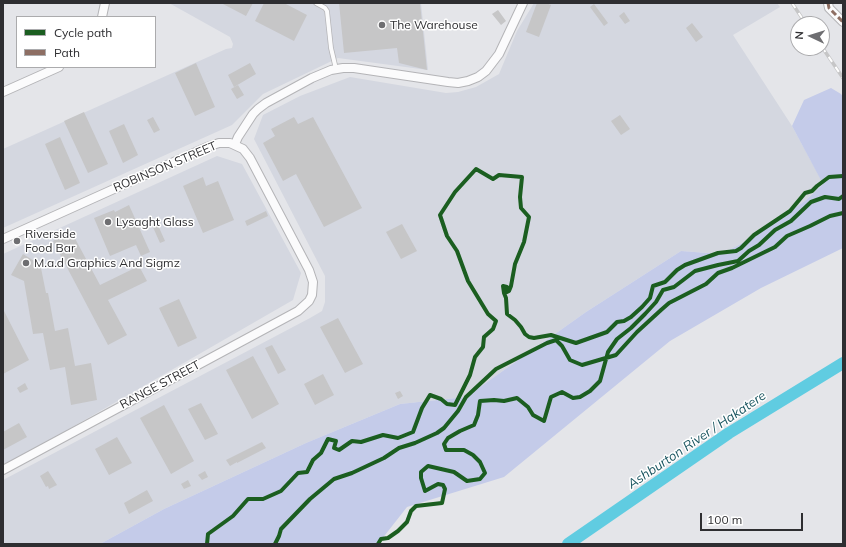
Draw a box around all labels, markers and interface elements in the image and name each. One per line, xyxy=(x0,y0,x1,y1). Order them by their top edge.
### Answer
legend xyxy=(16,16,156,68)
north arrow xyxy=(790,16,830,56)
place label: The Warehouse xyxy=(390,18,478,32)
marker: The Warehouse xyxy=(377,20,387,30)
text: Cycle path xyxy=(54,25,112,40)
text: N xyxy=(792,31,806,40)
text: Path xyxy=(54,45,80,60)
street label: ROBINSON STREET xyxy=(111,139,219,195)
place label: Lysaght Glass xyxy=(116,215,194,229)
marker: Lysaght Glass xyxy=(103,217,113,227)
place label: Riverside Food Bar xyxy=(25,227,76,255)
marker: Riverside Food Bar xyxy=(12,236,22,246)
place label: M.a.d Graphics And Sigmz xyxy=(34,256,180,270)
marker: M.a.d Graphics And Sigmz xyxy=(21,258,31,268)
street label: RANGE STREET xyxy=(117,358,203,412)
water label: Ashburton River / Hakatere xyxy=(625,388,769,492)
scale bar xyxy=(702,505,805,531)
text: 100 m xyxy=(707,512,742,527)

